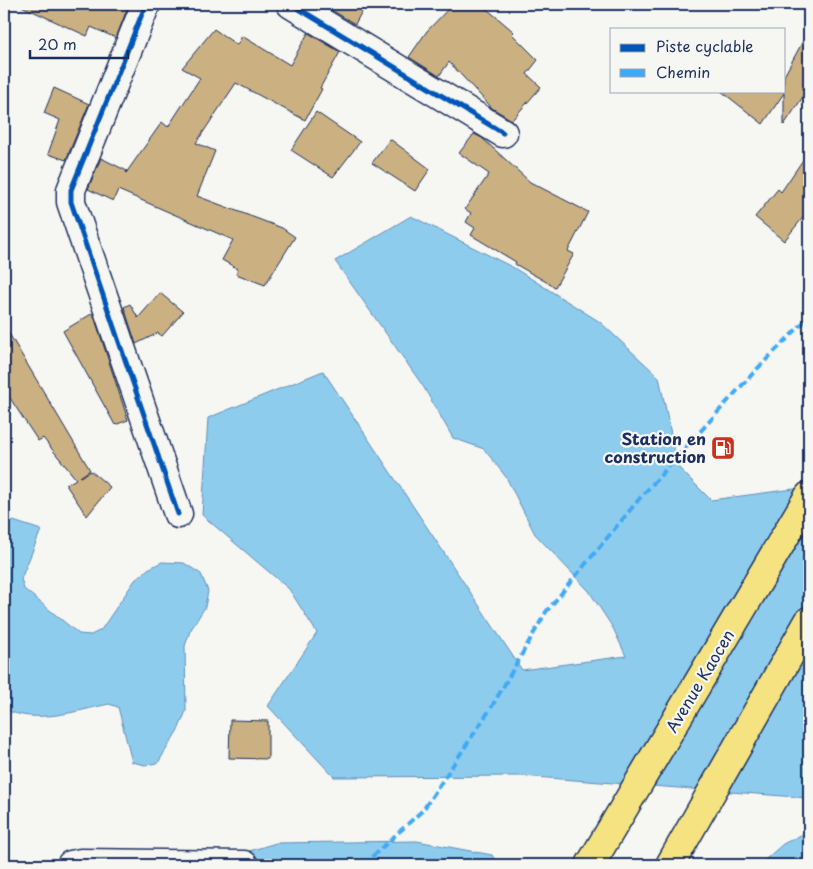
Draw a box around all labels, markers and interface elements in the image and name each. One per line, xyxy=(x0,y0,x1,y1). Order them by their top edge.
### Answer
scale bar xyxy=(30,28,128,60)
legend xyxy=(610,28,786,92)
text: 20 m xyxy=(38,32,77,55)
text: Piste cyclable xyxy=(656,34,753,57)
text: Chemin xyxy=(656,60,710,83)
place label: Station en construction xyxy=(605,426,706,468)
fuel station icon: Station en construction xyxy=(710,435,736,461)
street label: Avenue Kaocen xyxy=(659,624,739,736)

